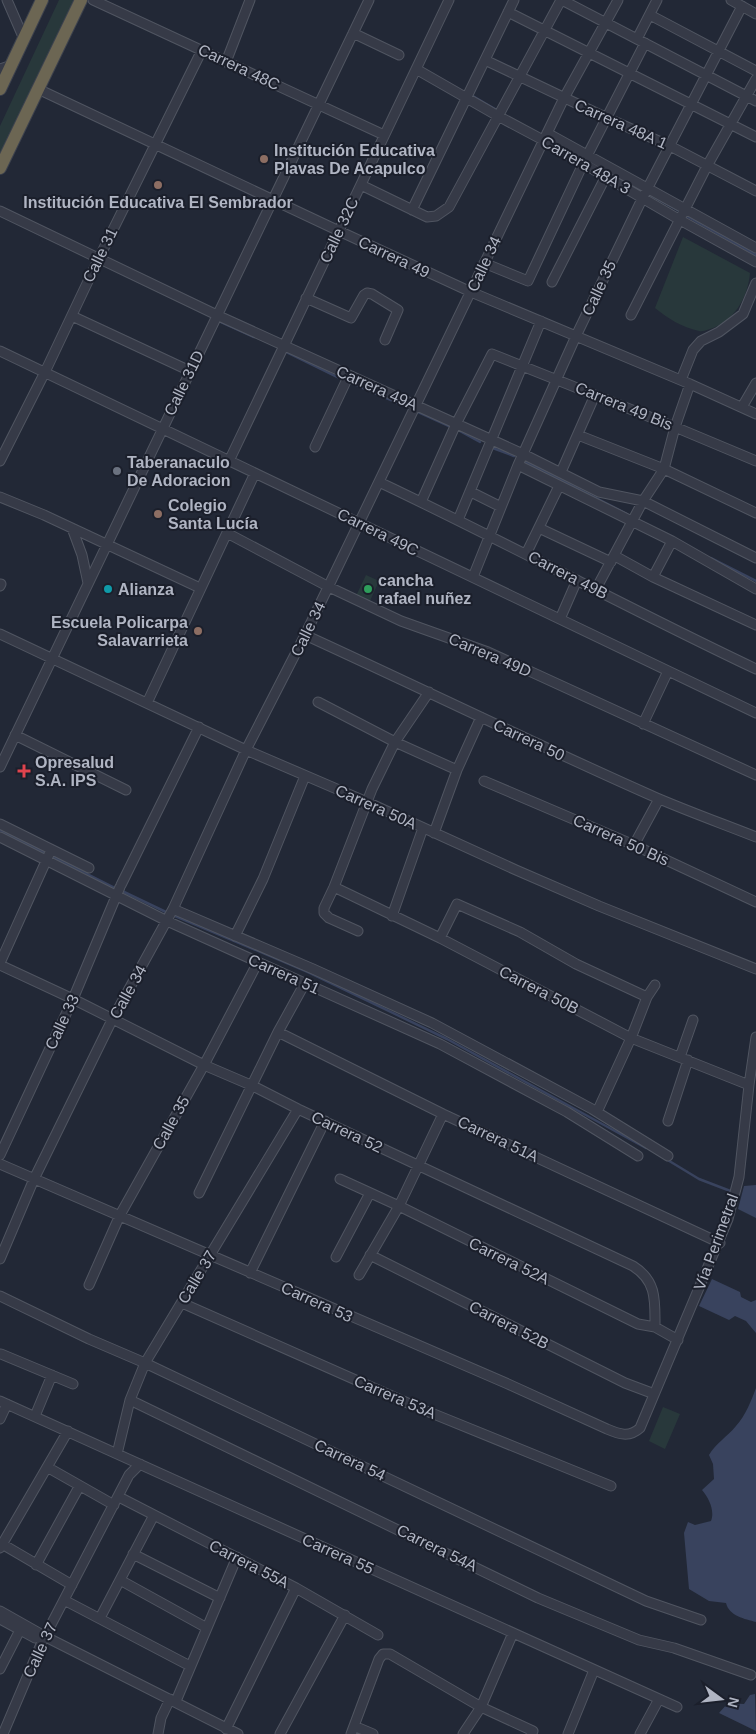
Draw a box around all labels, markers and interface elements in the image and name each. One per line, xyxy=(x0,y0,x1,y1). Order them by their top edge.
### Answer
street label: Carrera 48C xyxy=(196,41,282,93)
street label: Carrera 48A 1 xyxy=(572,96,670,152)
street label: Carrera 48A 3 xyxy=(539,133,633,197)
place label: Institución Educativa Plavas De Acapulco xyxy=(274,142,435,177)
marker: Institución Educativa Plavas De Acapulco xyxy=(258,153,270,165)
marker: Institución Educativa El Sembrador xyxy=(152,179,164,191)
place label: Institución Educativa El Sembrador xyxy=(23,194,293,211)
street label: Calle 32C xyxy=(316,195,362,265)
street label: Calle 31 xyxy=(79,225,121,285)
street label: Carrera 49 xyxy=(356,233,432,281)
street label: Calle 34 xyxy=(464,234,504,294)
street label: Calle 35 xyxy=(579,258,619,318)
street label: Calle 31D xyxy=(161,348,207,418)
street label: Carrera 49A xyxy=(334,363,421,414)
street label: Carrera 49 Bis xyxy=(573,379,675,433)
place label: Taberanaculo De Adoracion xyxy=(127,454,230,489)
marker: Taberanaculo De Adoracion xyxy=(111,465,123,477)
place label: Colegio Santa Lucía xyxy=(168,497,258,532)
street label: Carrera 49C xyxy=(335,505,421,559)
marker: Colegio Santa Lucía xyxy=(152,508,164,520)
street label: Carrera 49B xyxy=(525,548,611,602)
place label: cancha rafael nuñez xyxy=(378,572,471,607)
place label: Alianza xyxy=(118,581,174,598)
marker: Alianza xyxy=(102,583,114,595)
marker: cancha rafael nuñez xyxy=(362,583,374,595)
street label: Calle 34 xyxy=(287,599,329,659)
place label: Escuela Policarpa Salavarrieta xyxy=(51,614,188,649)
marker: Escuela Policarpa Salavarrieta xyxy=(192,625,204,637)
street label: Carrera 49D xyxy=(446,630,534,680)
street label: Carrera 50 xyxy=(491,716,567,764)
place label: Opresalud S.A. IPS xyxy=(35,754,114,789)
marker: Opresalud S.A. IPS xyxy=(17,764,31,778)
street label: Carrera 50A xyxy=(333,782,420,833)
street label: Carrera 50 Bis xyxy=(570,811,672,869)
street label: Carrera 51 xyxy=(246,951,322,997)
street label: Calle 34 xyxy=(106,962,150,1022)
street label: Carrera 50B xyxy=(496,963,582,1017)
street label: Calle 33 xyxy=(42,992,82,1052)
street label: Calle 35 xyxy=(149,1093,193,1153)
street label: Carrera 52 xyxy=(309,1108,385,1156)
street label: Carrera 51A xyxy=(455,1113,541,1165)
street label: Vía Perimetral xyxy=(691,1191,741,1293)
street label: Carrera 52A xyxy=(466,1234,552,1288)
street label: Calle 37 xyxy=(175,1247,219,1307)
street label: Carrera 53 xyxy=(279,1279,355,1325)
street label: Carrera 52B xyxy=(466,1298,552,1352)
street label: Carrera 53A xyxy=(352,1372,439,1422)
street label: Carrera 54 xyxy=(312,1436,388,1484)
street label: Carrera 54A xyxy=(394,1521,480,1575)
street label: Carrera 55 xyxy=(300,1531,376,1577)
street label: Carrera 55A xyxy=(206,1537,292,1592)
street label: Calle 37 xyxy=(20,1620,60,1680)
north arrow xyxy=(696,1674,746,1724)
text: N xyxy=(725,1695,743,1709)

